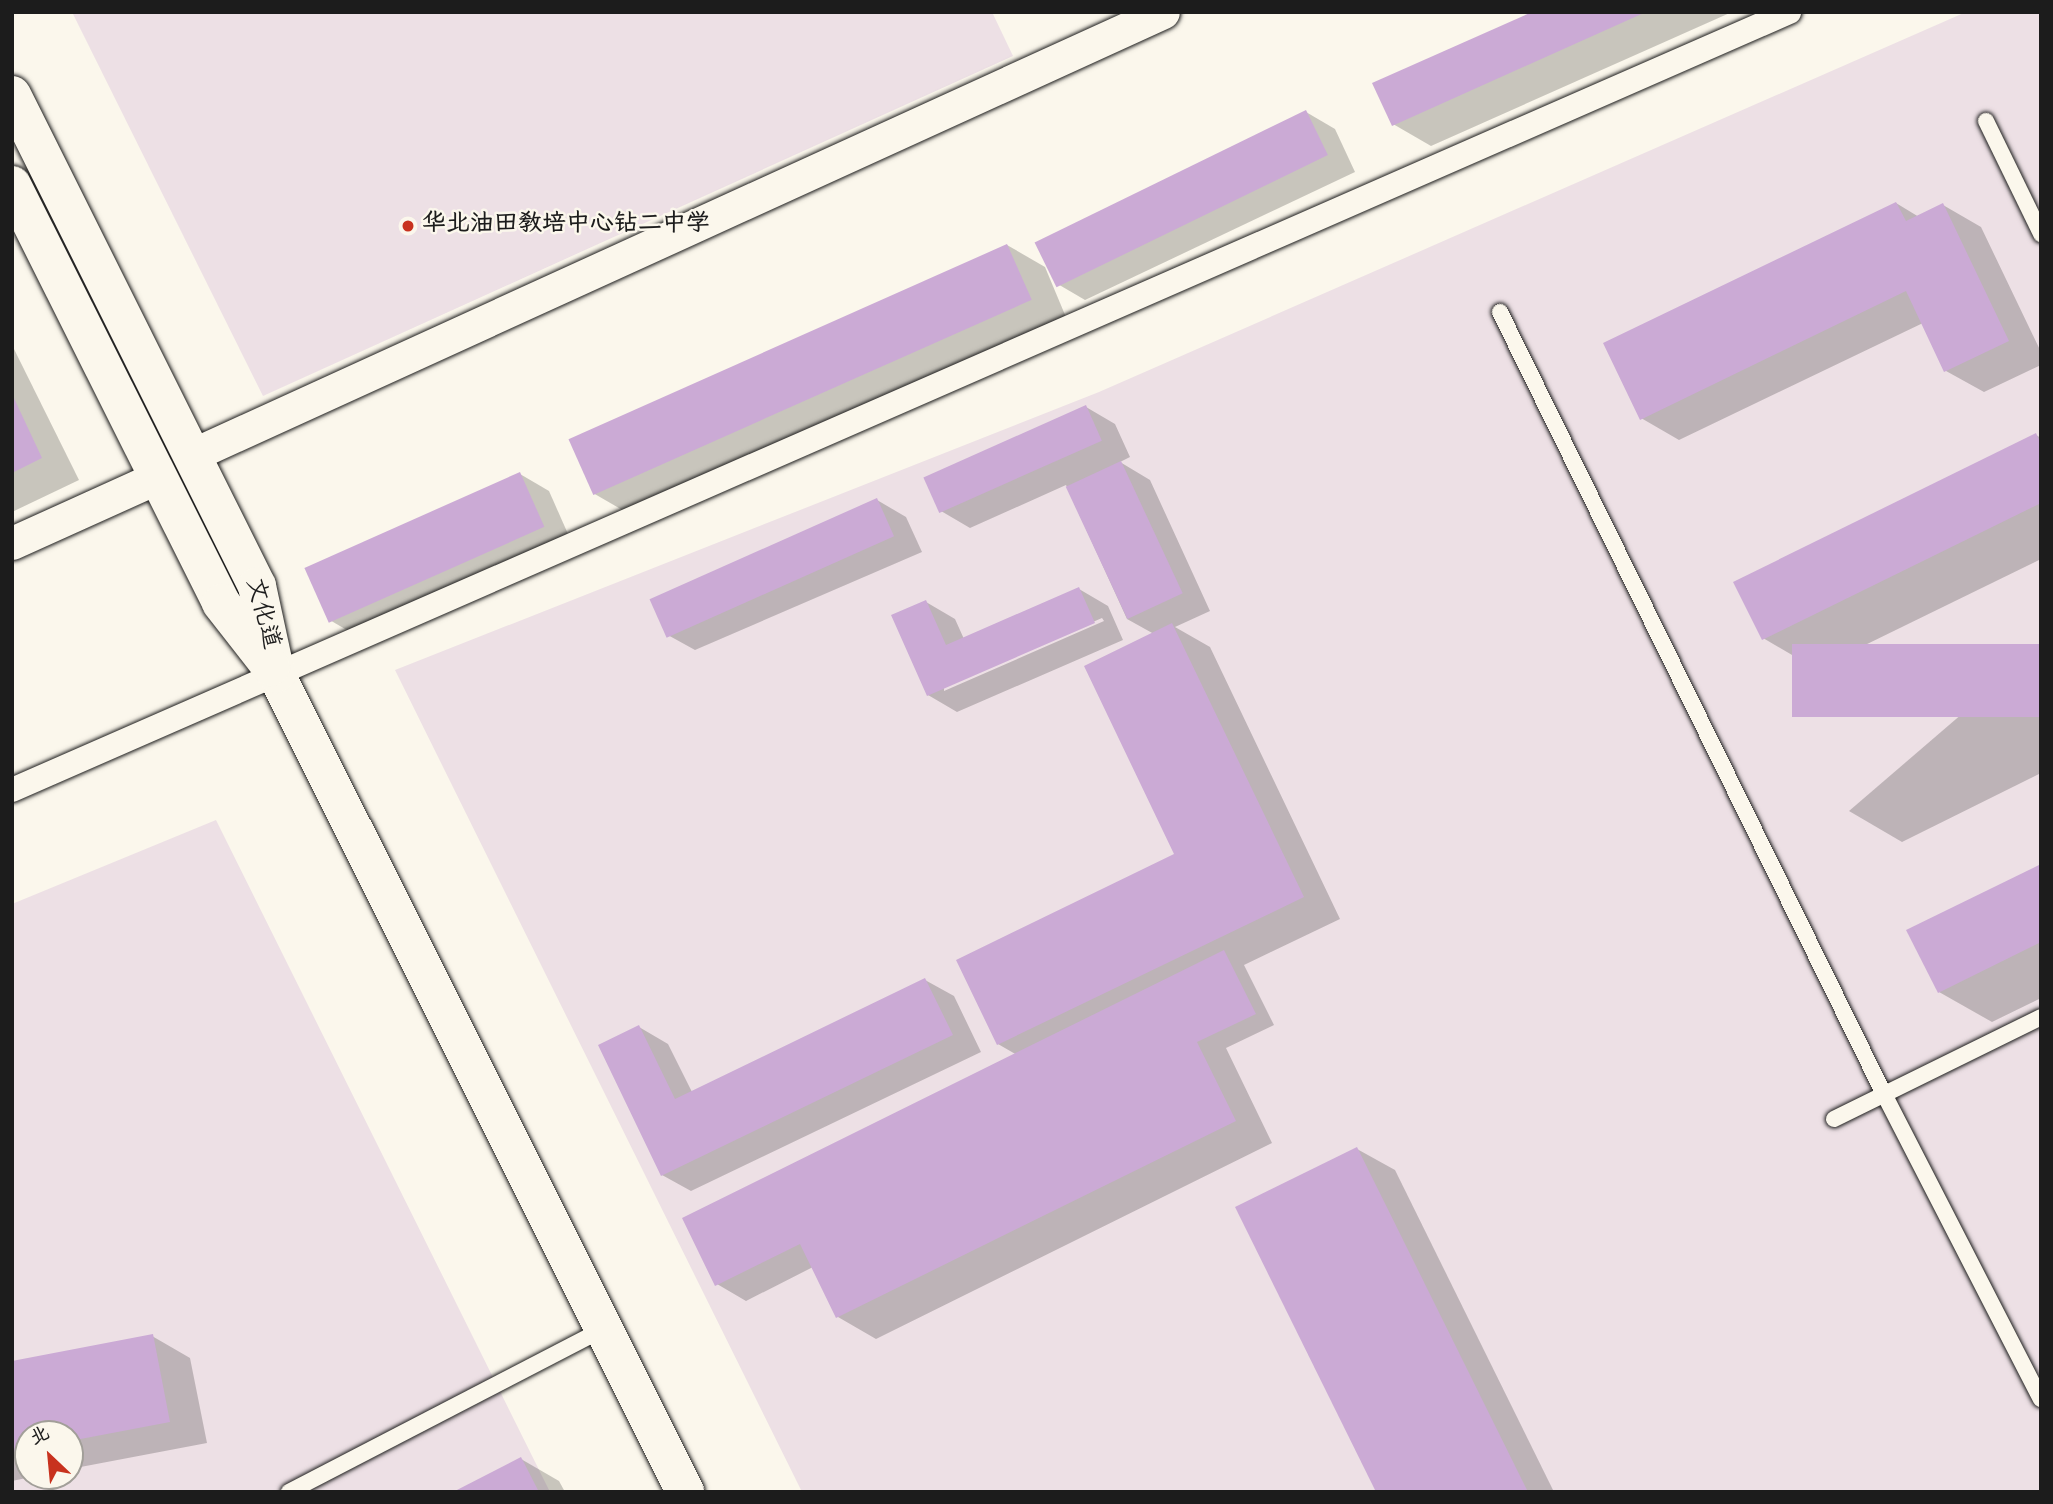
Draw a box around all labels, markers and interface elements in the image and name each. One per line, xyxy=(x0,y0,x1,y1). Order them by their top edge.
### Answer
place label: 华北油田教培中心钻二中学 xyxy=(422,212,710,240)
marker: 华北油田教培中心钻二中学 xyxy=(400,218,416,234)
street label: 文化道 xyxy=(238,575,284,653)
north arrow xyxy=(14,1420,84,1490)
text: 北 xyxy=(27,1423,54,1452)

